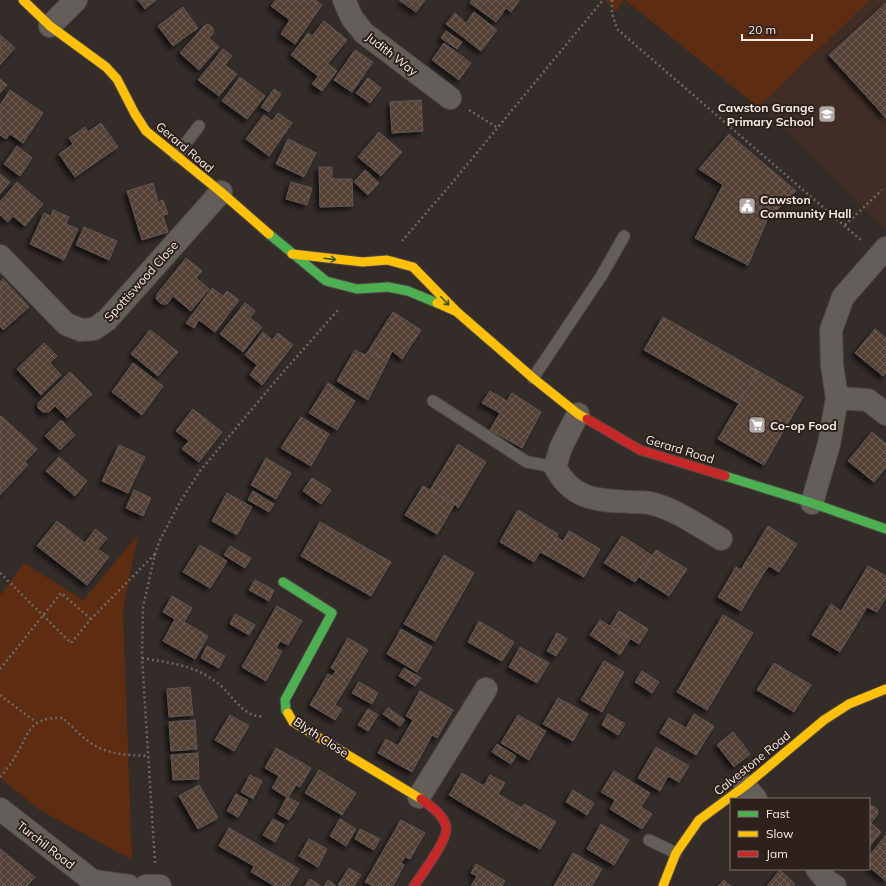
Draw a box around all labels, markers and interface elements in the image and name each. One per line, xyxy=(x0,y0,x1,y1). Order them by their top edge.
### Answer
scale bar xyxy=(742,16,812,42)
text: 20 m xyxy=(748,22,776,37)
street label: Judith Way xyxy=(363,29,421,79)
place label: Cawston Grange Primary School xyxy=(718,100,814,129)
school or university icon: Cawston Grange Primary School xyxy=(817,104,837,124)
street label: Gerard Road xyxy=(153,118,217,176)
place label: Cawston Community Hall xyxy=(760,192,851,221)
public building icon: Cawston Community Hall xyxy=(737,196,757,216)
street label: Spottiswood Close xyxy=(101,238,181,324)
one-way arrow xyxy=(323,255,336,263)
one-way arrow xyxy=(440,296,450,306)
supermarket icon: Co-op Food xyxy=(747,415,767,435)
place label: Co-op Food xyxy=(770,418,837,433)
street label: Gerard Road xyxy=(644,431,716,467)
street label: Blyth Close xyxy=(291,714,351,760)
street label: Calvestone Road xyxy=(711,728,793,798)
legend xyxy=(730,798,870,870)
text: Fast xyxy=(766,806,790,821)
street label: Turchil Road xyxy=(14,818,78,872)
text: Slow xyxy=(766,826,794,841)
text: Jam xyxy=(766,846,788,861)

